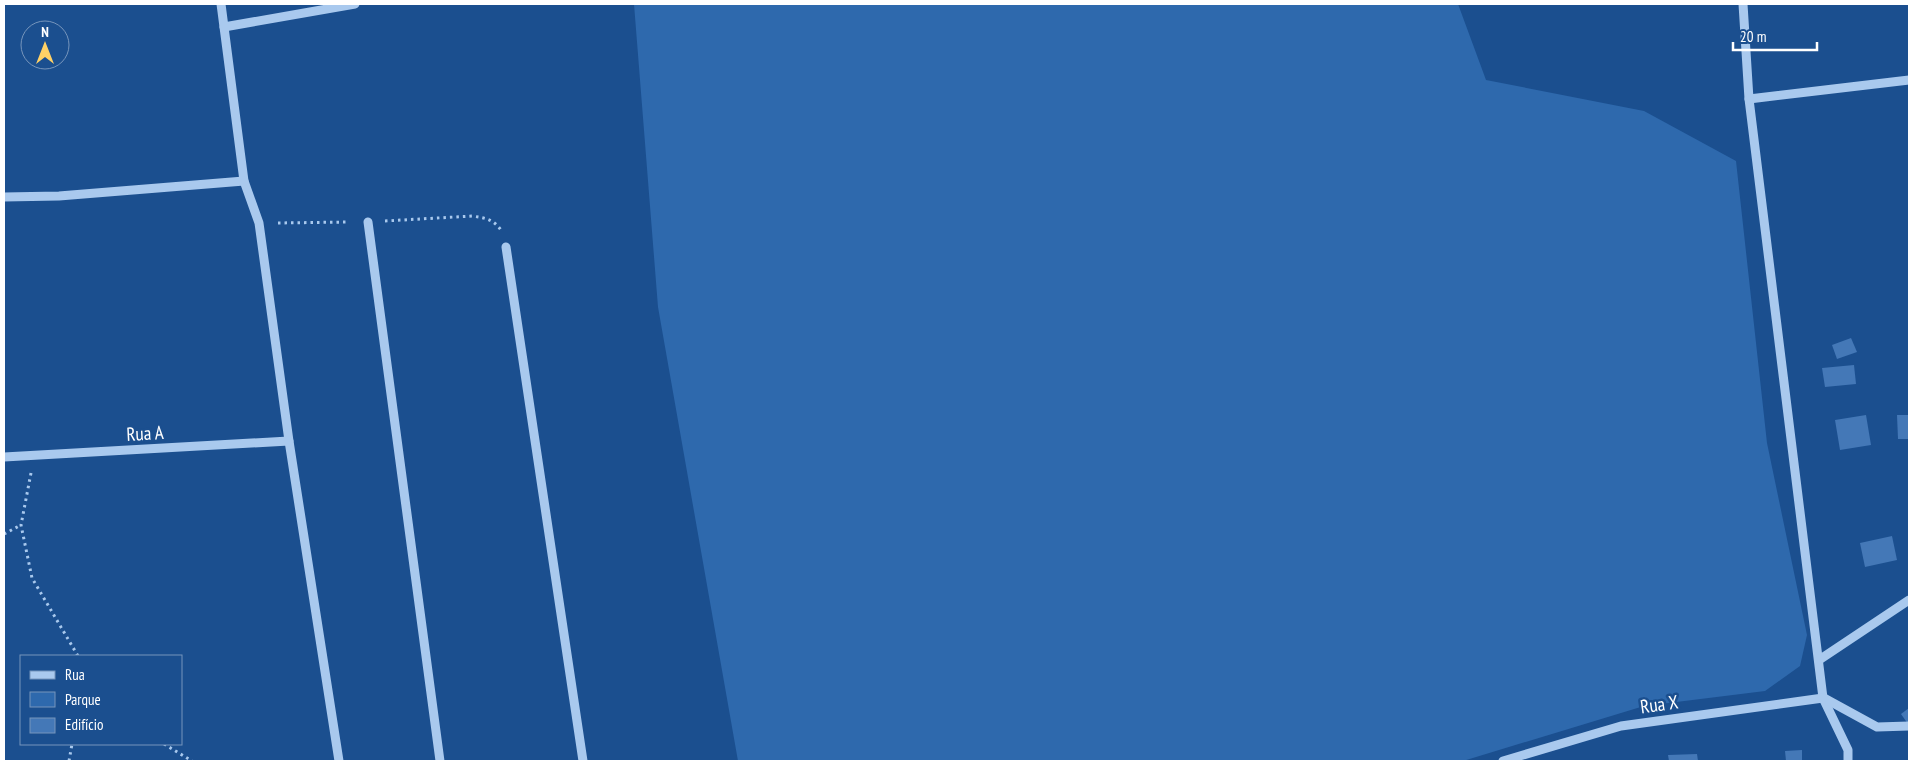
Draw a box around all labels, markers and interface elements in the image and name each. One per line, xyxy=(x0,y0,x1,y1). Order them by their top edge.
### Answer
north arrow xyxy=(20,20,70,70)
scale bar xyxy=(1733,20,1817,52)
text: N xyxy=(41,23,49,41)
text: 20 m xyxy=(1740,27,1766,46)
street label: Rua A xyxy=(126,420,164,446)
legend xyxy=(20,655,182,745)
text: Rua xyxy=(65,665,85,684)
street label: Rua X xyxy=(1638,689,1680,719)
text: Parque xyxy=(65,690,101,709)
text: Edifício xyxy=(65,715,103,734)

